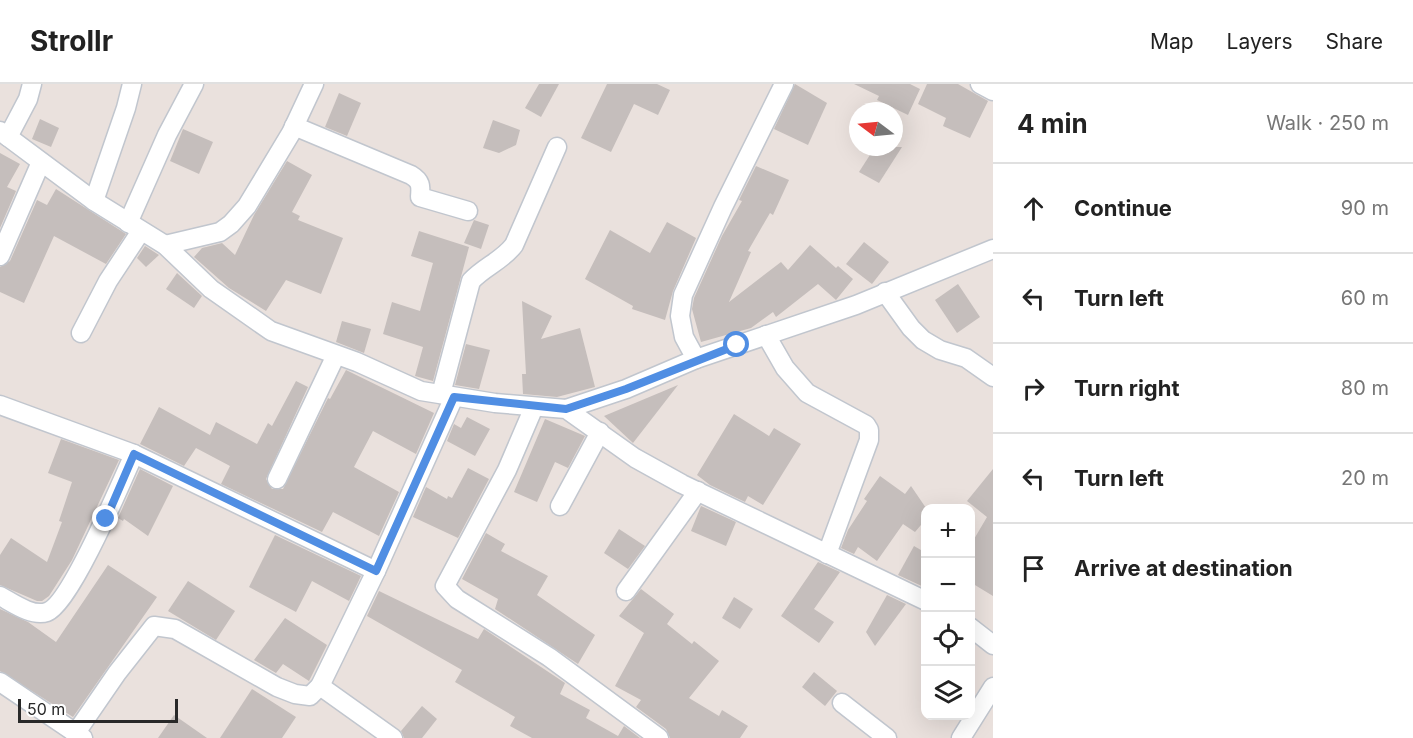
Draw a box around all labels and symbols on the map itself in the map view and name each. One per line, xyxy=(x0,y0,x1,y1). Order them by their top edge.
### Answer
north arrow xyxy=(849,102,903,156)
route start xyxy=(723,331,749,357)
route end xyxy=(92,505,118,531)
scale bar xyxy=(18,696,178,724)

